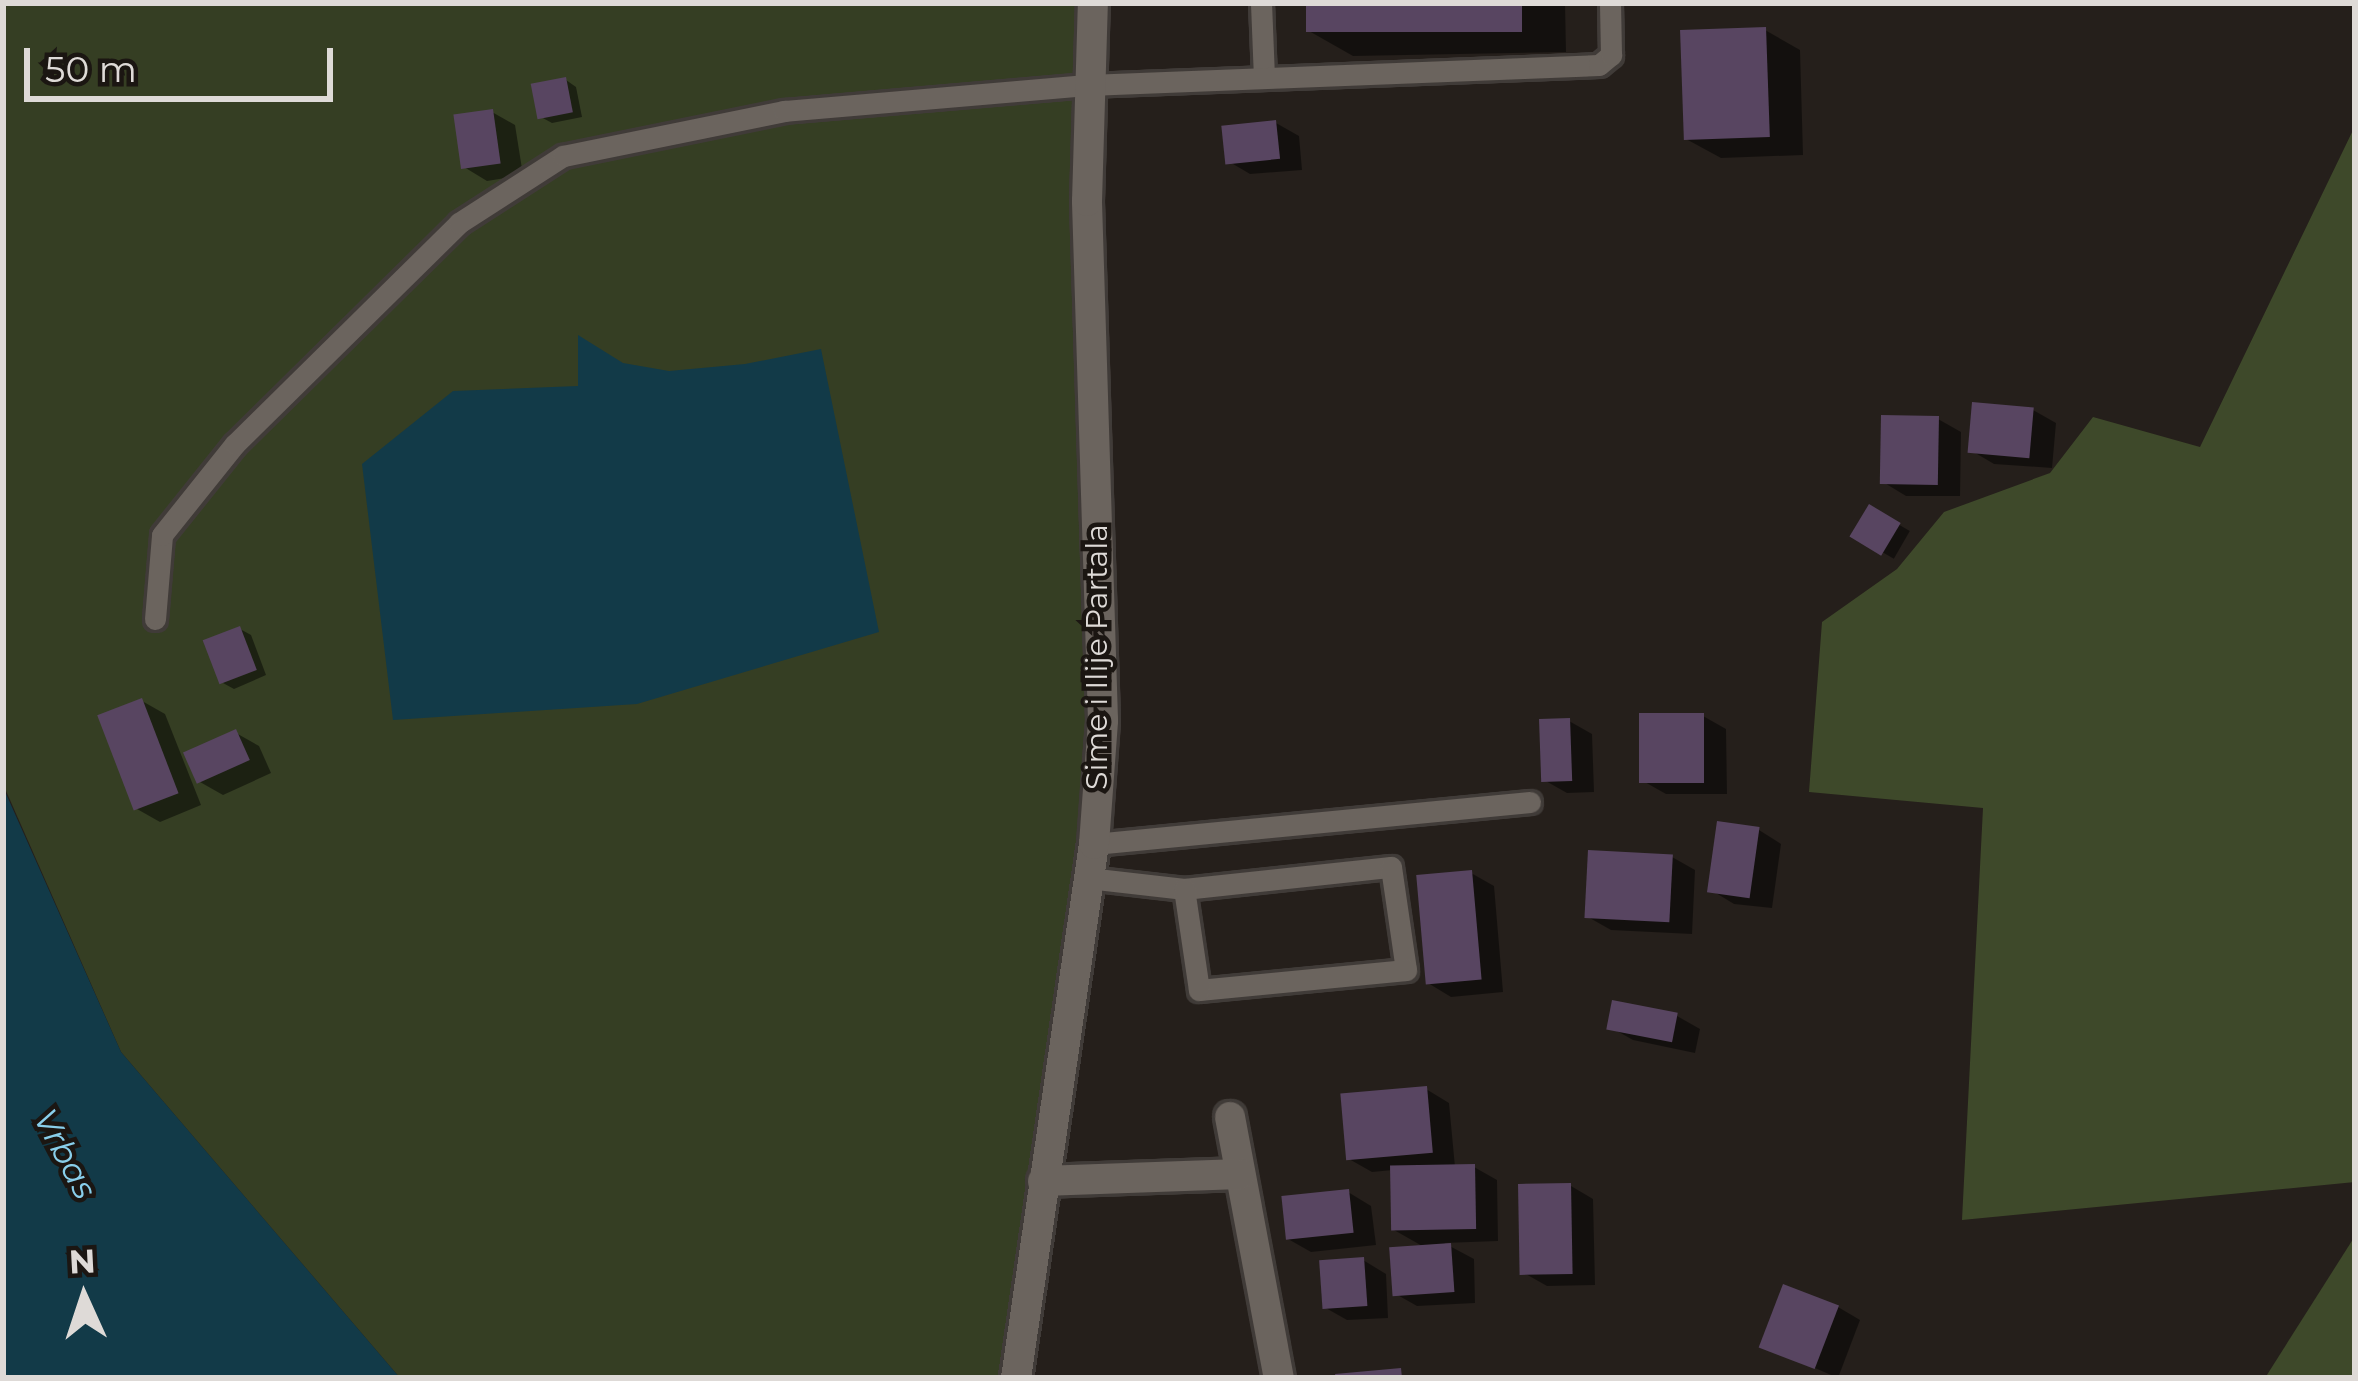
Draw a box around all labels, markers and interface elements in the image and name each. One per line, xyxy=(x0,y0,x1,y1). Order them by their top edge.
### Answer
scale bar xyxy=(30,24,339,98)
text: 50 m xyxy=(45,47,137,91)
street label: Sime i Ilije Partala xyxy=(1079,524,1115,790)
water label: Vrbas xyxy=(25,1102,105,1206)
north arrow xyxy=(24,1237,144,1357)
text: N xyxy=(68,1240,96,1282)

